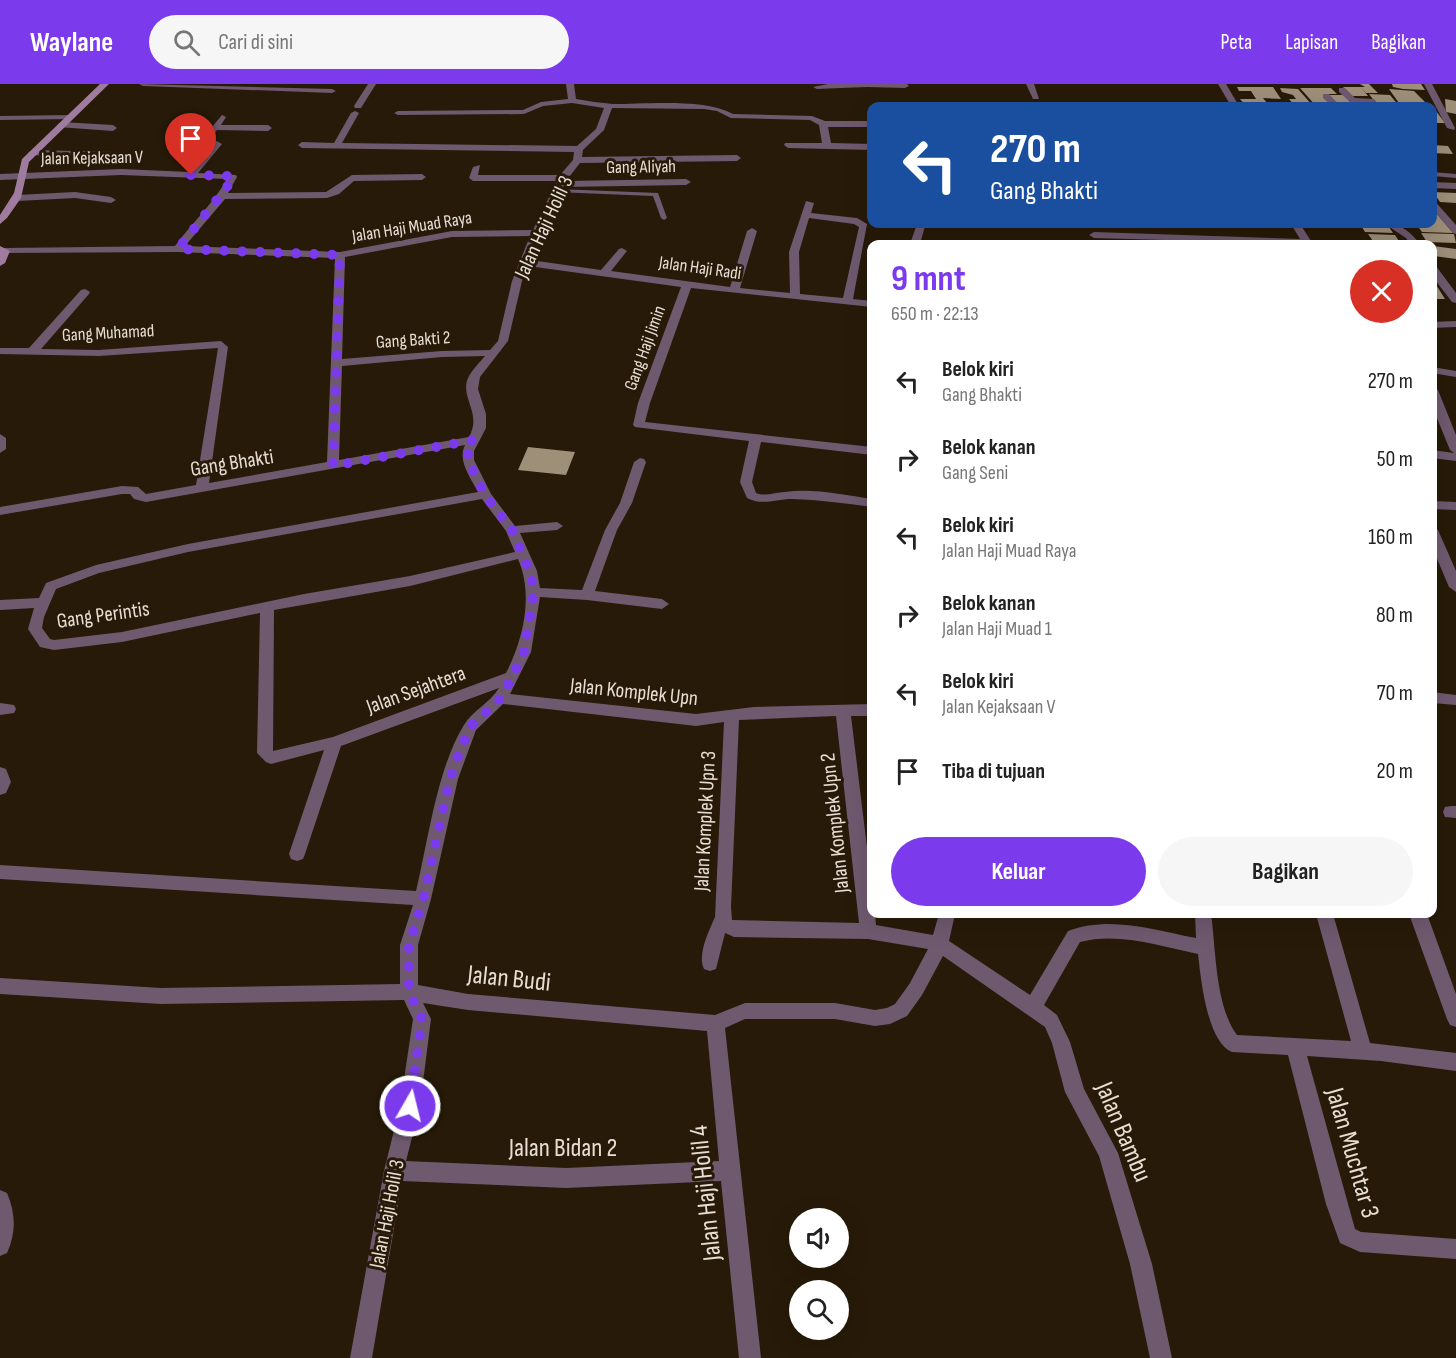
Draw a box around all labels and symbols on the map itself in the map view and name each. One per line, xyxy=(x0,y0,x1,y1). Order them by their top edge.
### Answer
pin xyxy=(165,113,216,175)
street label: Jalan Kejaksaan V xyxy=(40,147,143,169)
street label: Gang Aliyah xyxy=(606,156,676,178)
street label: Jalan Haji Holil 3 xyxy=(509,172,579,283)
street label: Jalan Haji Muad Raya xyxy=(350,207,473,247)
street label: Jalan Haji Radi xyxy=(657,252,742,284)
street label: Gang Haji Jimin xyxy=(620,303,670,393)
street label: Gang Muhamad xyxy=(61,320,155,346)
street label: Gang Bakti 2 xyxy=(375,327,451,353)
street label: Gang Bhakti xyxy=(189,444,275,482)
street label: Gang Perintis xyxy=(55,596,151,634)
street label: Jalan Sejahtera xyxy=(362,661,469,720)
street label: Jalan Komplek Upn xyxy=(568,673,699,711)
street label: Jalan Komplek Upn 3 xyxy=(689,750,721,893)
street label: Jalan Komplek Upn 2 xyxy=(815,752,855,895)
street label: Jalan Budi xyxy=(465,959,552,999)
position arrow xyxy=(378,1074,442,1138)
street label: Jalan Bambu xyxy=(1088,1076,1158,1187)
street label: Jalan Muchtar 3 xyxy=(1318,1083,1385,1222)
street label: Jalan Haji Holil 4 xyxy=(683,1123,729,1263)
street label: Jalan Bidan 2 xyxy=(508,1133,617,1164)
street label: Jalan Haji Holil 3 xyxy=(364,1158,410,1271)

